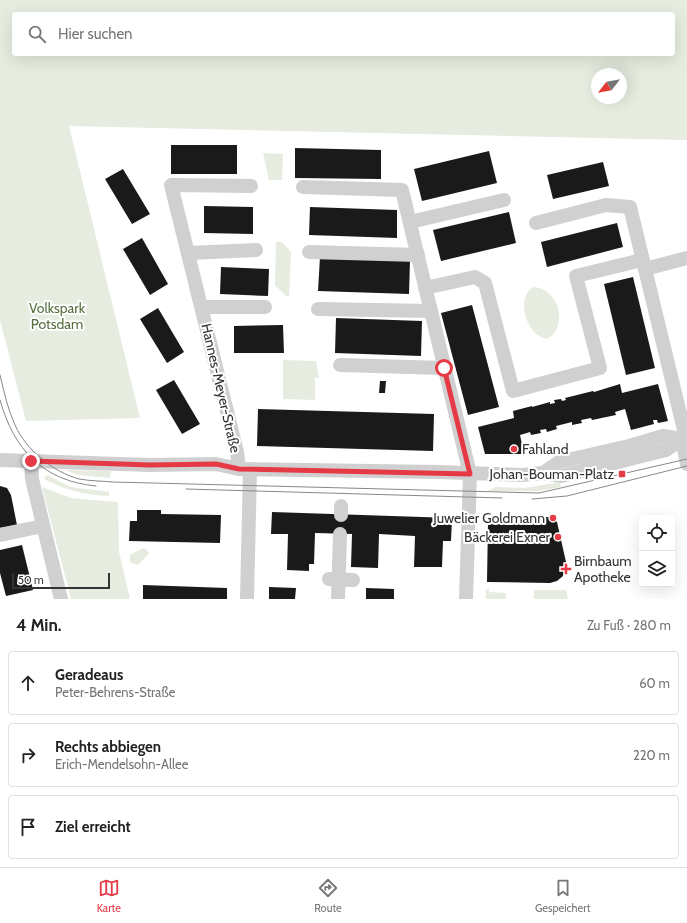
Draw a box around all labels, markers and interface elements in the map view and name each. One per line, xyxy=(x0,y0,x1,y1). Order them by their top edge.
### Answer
search box xyxy=(12,12,675,56)
icon: search xyxy=(26,23,48,45)
text: Hier suchen xyxy=(58,25,133,43)
north arrow xyxy=(591,68,627,104)
park label: Volkspark Potsdam xyxy=(29,299,86,333)
street label: Hannes-Meyer-Straße xyxy=(197,322,245,454)
route start xyxy=(435,359,453,377)
place label: Fahland xyxy=(522,440,568,458)
marker: Fahland xyxy=(509,444,519,454)
route end xyxy=(22,452,40,470)
place label: Johan-Bouman-Platz xyxy=(489,465,614,483)
marker: Johan-Bouman-Platz xyxy=(617,469,627,479)
place label: Juwelier Goldmann xyxy=(432,509,545,527)
marker: Juwelier Goldmann xyxy=(548,513,558,523)
map controls xyxy=(639,515,675,587)
button: locate xyxy=(639,515,675,551)
place label: Bäckerei Exner xyxy=(464,528,551,546)
marker: Bäckerei Exner xyxy=(553,532,563,542)
button: layers xyxy=(639,551,675,587)
place label: Birnbaum Apotheke xyxy=(574,552,632,586)
marker: Birnbaum Apotheke xyxy=(561,564,571,574)
scale bar xyxy=(12,571,110,590)
text: 50 m xyxy=(18,573,44,587)
text: 4 Min. xyxy=(16,615,62,635)
text: Zu Fuß · 280 m xyxy=(587,617,671,633)
text: Geradeaus xyxy=(55,666,123,684)
icon: ahead xyxy=(17,672,39,694)
text: 60 m xyxy=(639,675,670,691)
text: Peter-Behrens-Straße xyxy=(55,684,175,700)
text: Rechts abbiegen xyxy=(55,738,161,756)
icon: right xyxy=(17,744,39,766)
text: 220 m xyxy=(633,747,670,763)
text: Erich-Mendelsohn-Allee xyxy=(55,756,188,772)
icon: arrive xyxy=(17,816,39,838)
text: Ziel erreicht xyxy=(55,818,131,836)
tab: Karte xyxy=(97,877,121,915)
tab: Route xyxy=(314,877,342,915)
tab: Gespeichert xyxy=(535,877,590,915)

